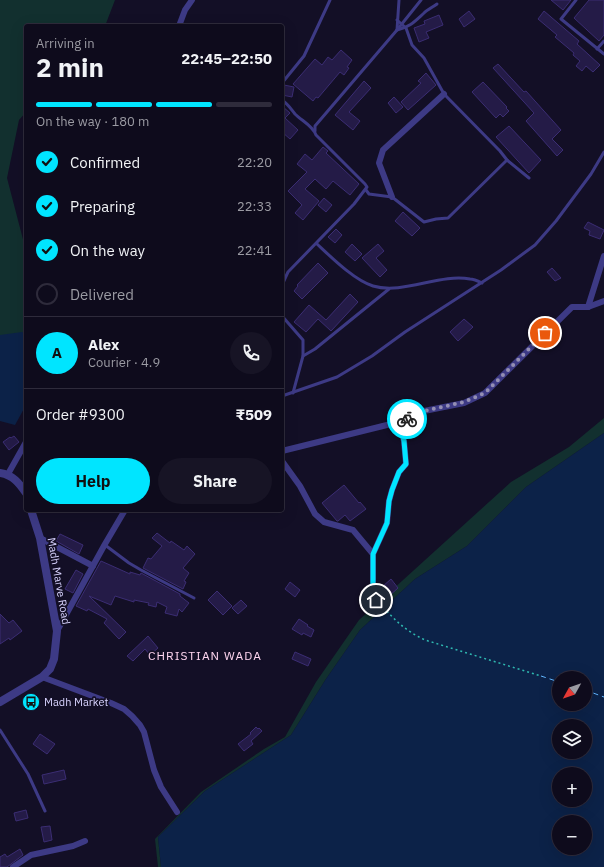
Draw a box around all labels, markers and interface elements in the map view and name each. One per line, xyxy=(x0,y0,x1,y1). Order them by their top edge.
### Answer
text: Arriving in xyxy=(36,35,95,52)
text: 22:45–22:50 xyxy=(181,49,272,68)
text: 2 min xyxy=(36,50,104,84)
text: On the way · 180 m xyxy=(36,113,149,130)
icon: check xyxy=(36,151,58,173)
text: Confirmed xyxy=(70,153,140,172)
text: 22:20 xyxy=(237,154,272,171)
icon: check xyxy=(36,195,58,217)
text: Preparing xyxy=(70,197,135,216)
text: 22:33 xyxy=(237,198,272,215)
icon: check xyxy=(36,239,58,261)
text: On the way xyxy=(70,241,145,260)
text: 22:41 xyxy=(237,242,272,259)
text: Delivered xyxy=(70,285,134,304)
pin xyxy=(528,316,562,350)
icon: bag xyxy=(534,322,556,344)
button: phone xyxy=(230,332,272,374)
text: Alex xyxy=(88,335,119,354)
text: A xyxy=(52,343,62,362)
text: Courier · 4.9 xyxy=(88,354,160,371)
courier xyxy=(387,399,427,439)
text: Order #9300 xyxy=(36,405,125,424)
text: ₹509 xyxy=(236,405,272,424)
icon: bike xyxy=(396,408,418,430)
button: Help xyxy=(36,458,150,504)
button: Share xyxy=(158,458,272,504)
street label: Madh Marve Road xyxy=(44,536,74,626)
pin xyxy=(359,583,393,617)
icon: home xyxy=(365,589,387,611)
district label: CHRISTIAN WADA xyxy=(148,648,262,663)
north arrow xyxy=(552,671,592,711)
map controls xyxy=(552,671,592,855)
bus stop icon: Madh Market xyxy=(21,692,41,712)
place label: Madh Market xyxy=(44,695,109,709)
button: layers xyxy=(552,719,592,759)
button: + xyxy=(552,767,592,807)
button: − xyxy=(552,815,592,855)

